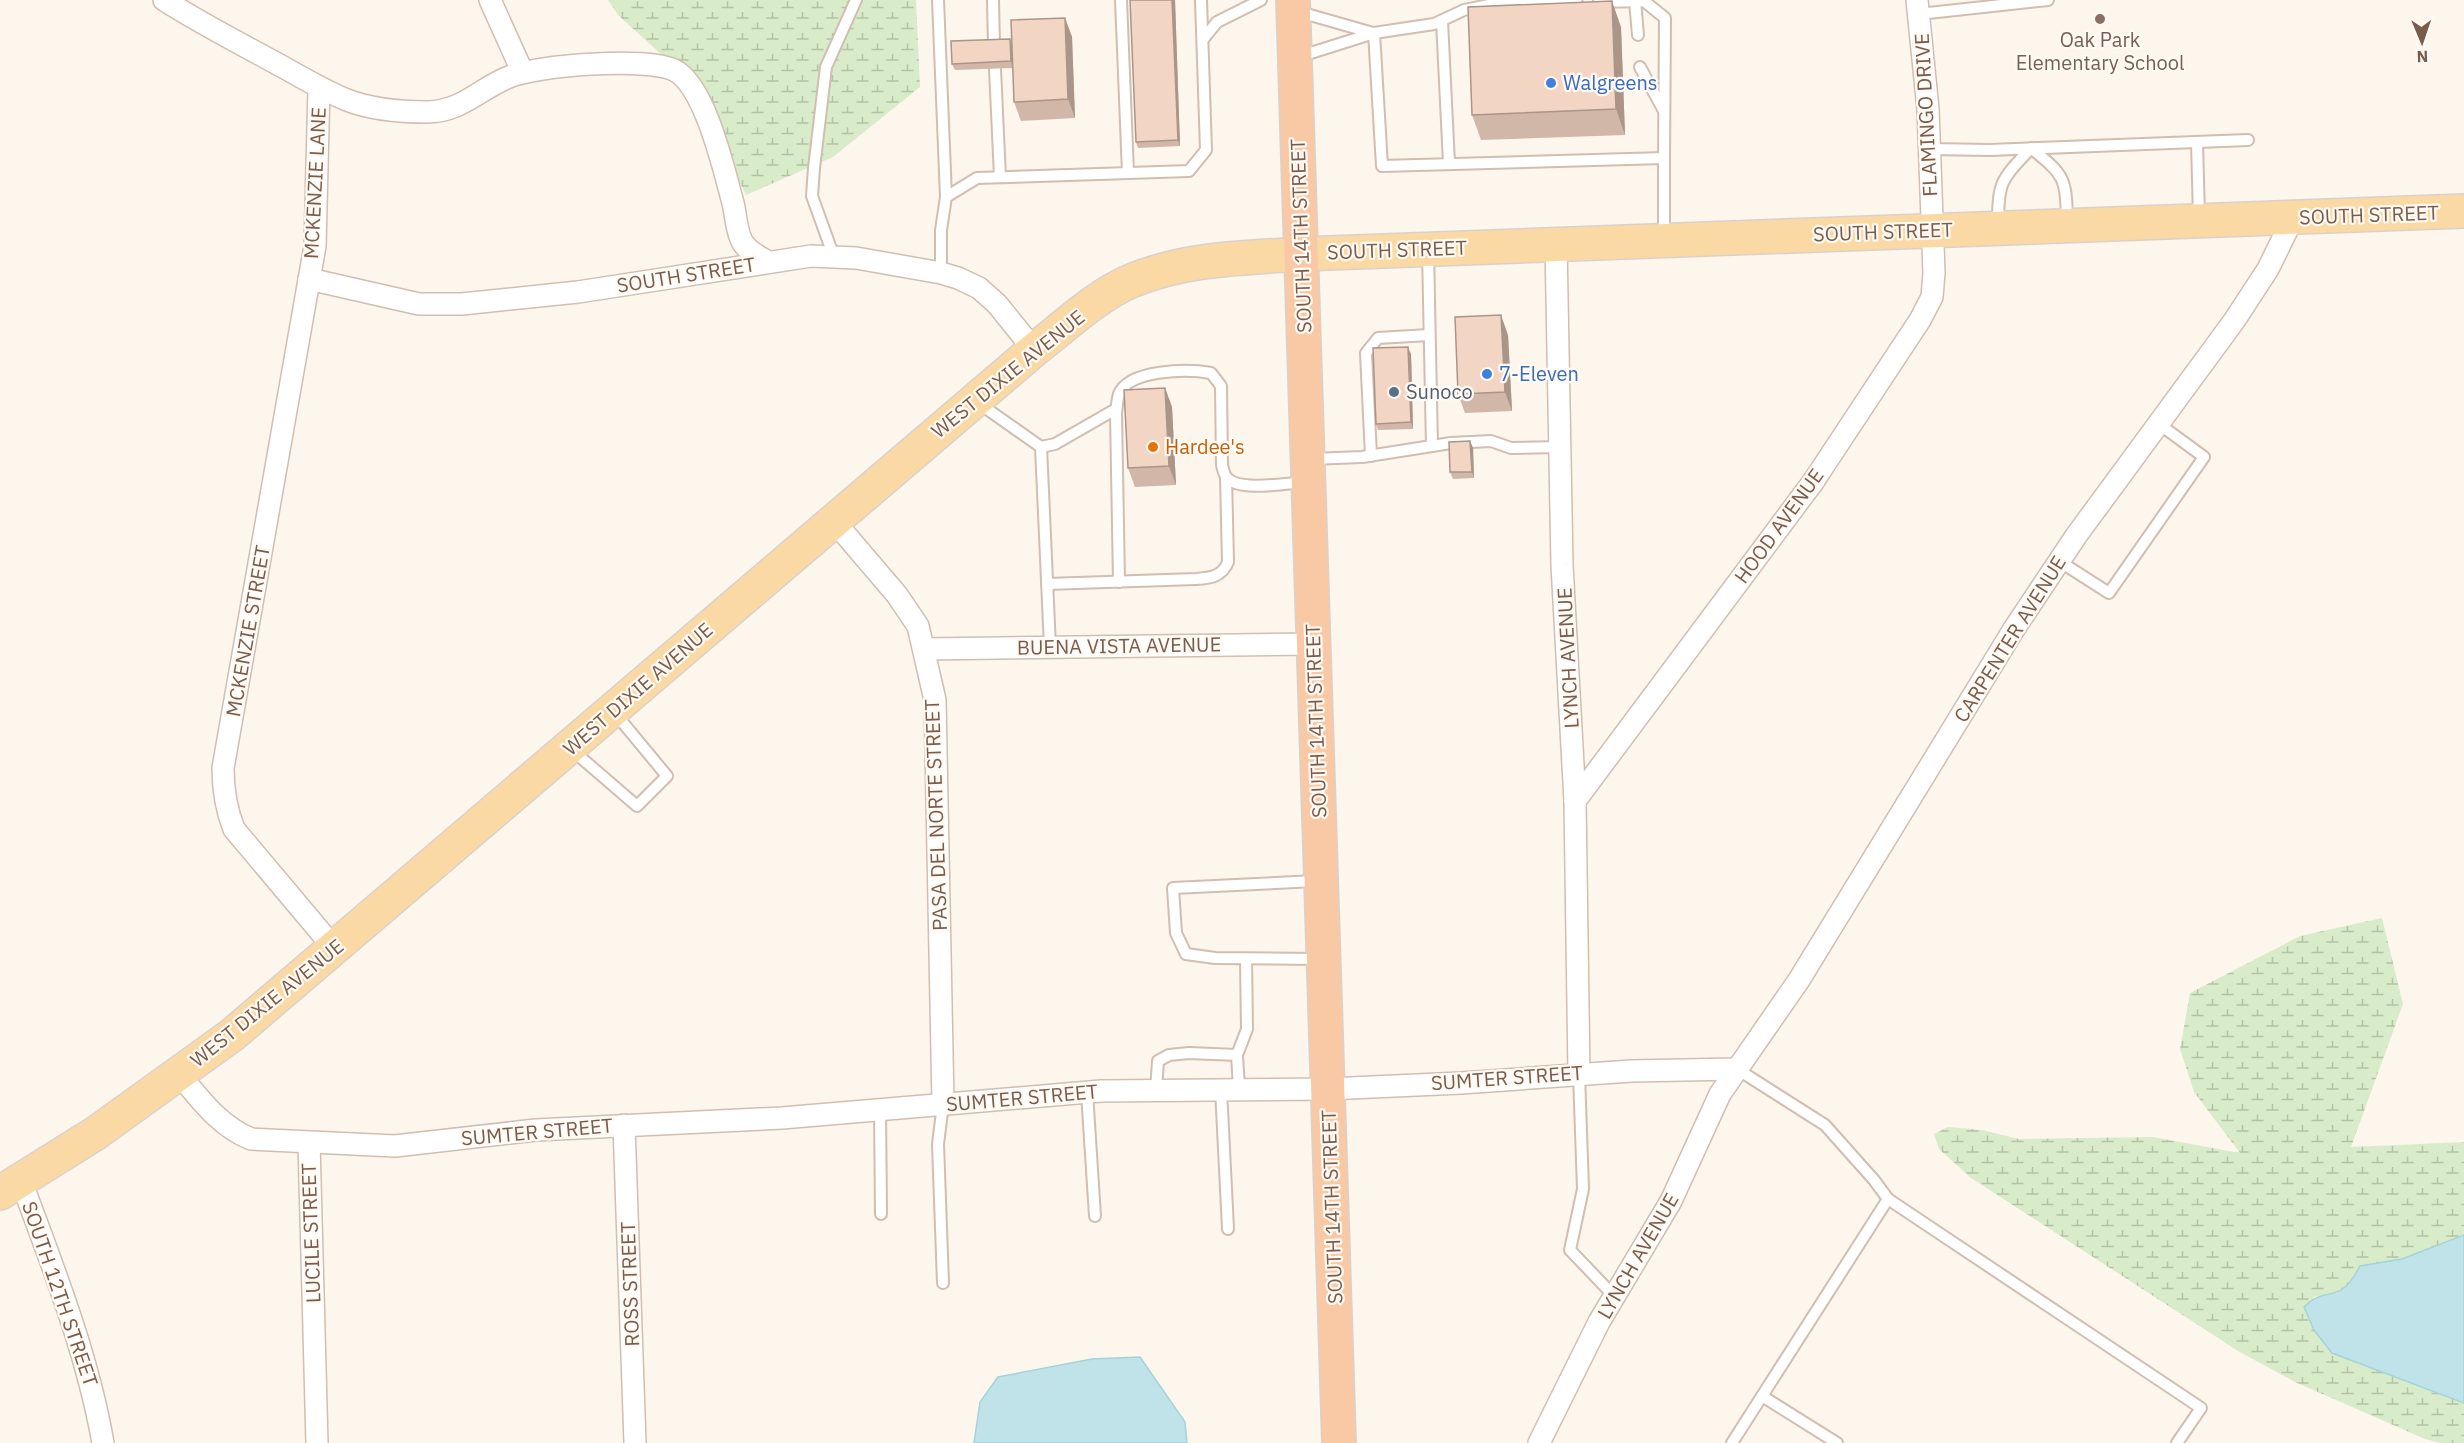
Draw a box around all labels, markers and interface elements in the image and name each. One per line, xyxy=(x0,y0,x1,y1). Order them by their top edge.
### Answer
marker: Oak Park Elementary School xyxy=(2093,12,2107,26)
north arrow xyxy=(2392,12,2452,72)
place label: Oak Park Elementary School xyxy=(2016,26,2184,76)
street label: FLAMINGO DRIVE xyxy=(1908,33,1943,197)
text: N xyxy=(2416,47,2429,67)
place label: Walgreens xyxy=(1563,69,1658,96)
marker: Walgreens xyxy=(1544,76,1558,90)
street label: MCKENZIE LANE xyxy=(297,106,332,260)
street label: SOUTH 14TH STREET xyxy=(1284,138,1317,334)
street label: SOUTH STREET xyxy=(2299,199,2439,230)
street label: SOUTH STREET xyxy=(1813,216,1953,247)
street label: SOUTH STREET xyxy=(1327,234,1467,265)
street label: SOUTH STREET xyxy=(615,250,757,299)
street label: WEST DIXIE AVENUE xyxy=(925,303,1090,444)
place label: 7-Eleven xyxy=(1499,360,1579,387)
marker: 7-Eleven xyxy=(1480,367,1494,381)
place label: Sunoco xyxy=(1406,378,1473,405)
marker: Sunoco xyxy=(1387,385,1401,399)
place label: Hardee's xyxy=(1165,433,1245,460)
marker: Hardee's xyxy=(1146,440,1160,454)
street label: HOOD AVENUE xyxy=(1728,463,1829,589)
street label: MCKENZIE STREET xyxy=(219,543,276,719)
street label: CARPENTER AVENUE xyxy=(1947,550,2072,727)
street label: LYNCH AVENUE xyxy=(1550,587,1585,729)
street label: WEST DIXIE AVENUE xyxy=(557,616,718,761)
street label: SOUTH 14TH STREET xyxy=(1299,623,1332,819)
street label: BUENA VISTA AVENUE xyxy=(1017,630,1221,661)
street label: PASA DEL NORTE STREET xyxy=(918,699,953,931)
street label: WEST DIXIE AVENUE xyxy=(184,932,349,1073)
street label: SUMTER STREET xyxy=(1430,1059,1584,1096)
street label: SUMTER STREET xyxy=(945,1077,1099,1118)
street label: SOUTH 14TH STREET xyxy=(1315,1109,1348,1305)
street label: SUMTER STREET xyxy=(460,1111,614,1152)
street label: LUCILE STREET xyxy=(295,1162,326,1304)
street label: LYNCH AVENUE xyxy=(1591,1188,1685,1324)
street label: SOUTH 12TH STREET xyxy=(16,1198,105,1390)
street label: ROSS STREET xyxy=(614,1221,645,1347)

